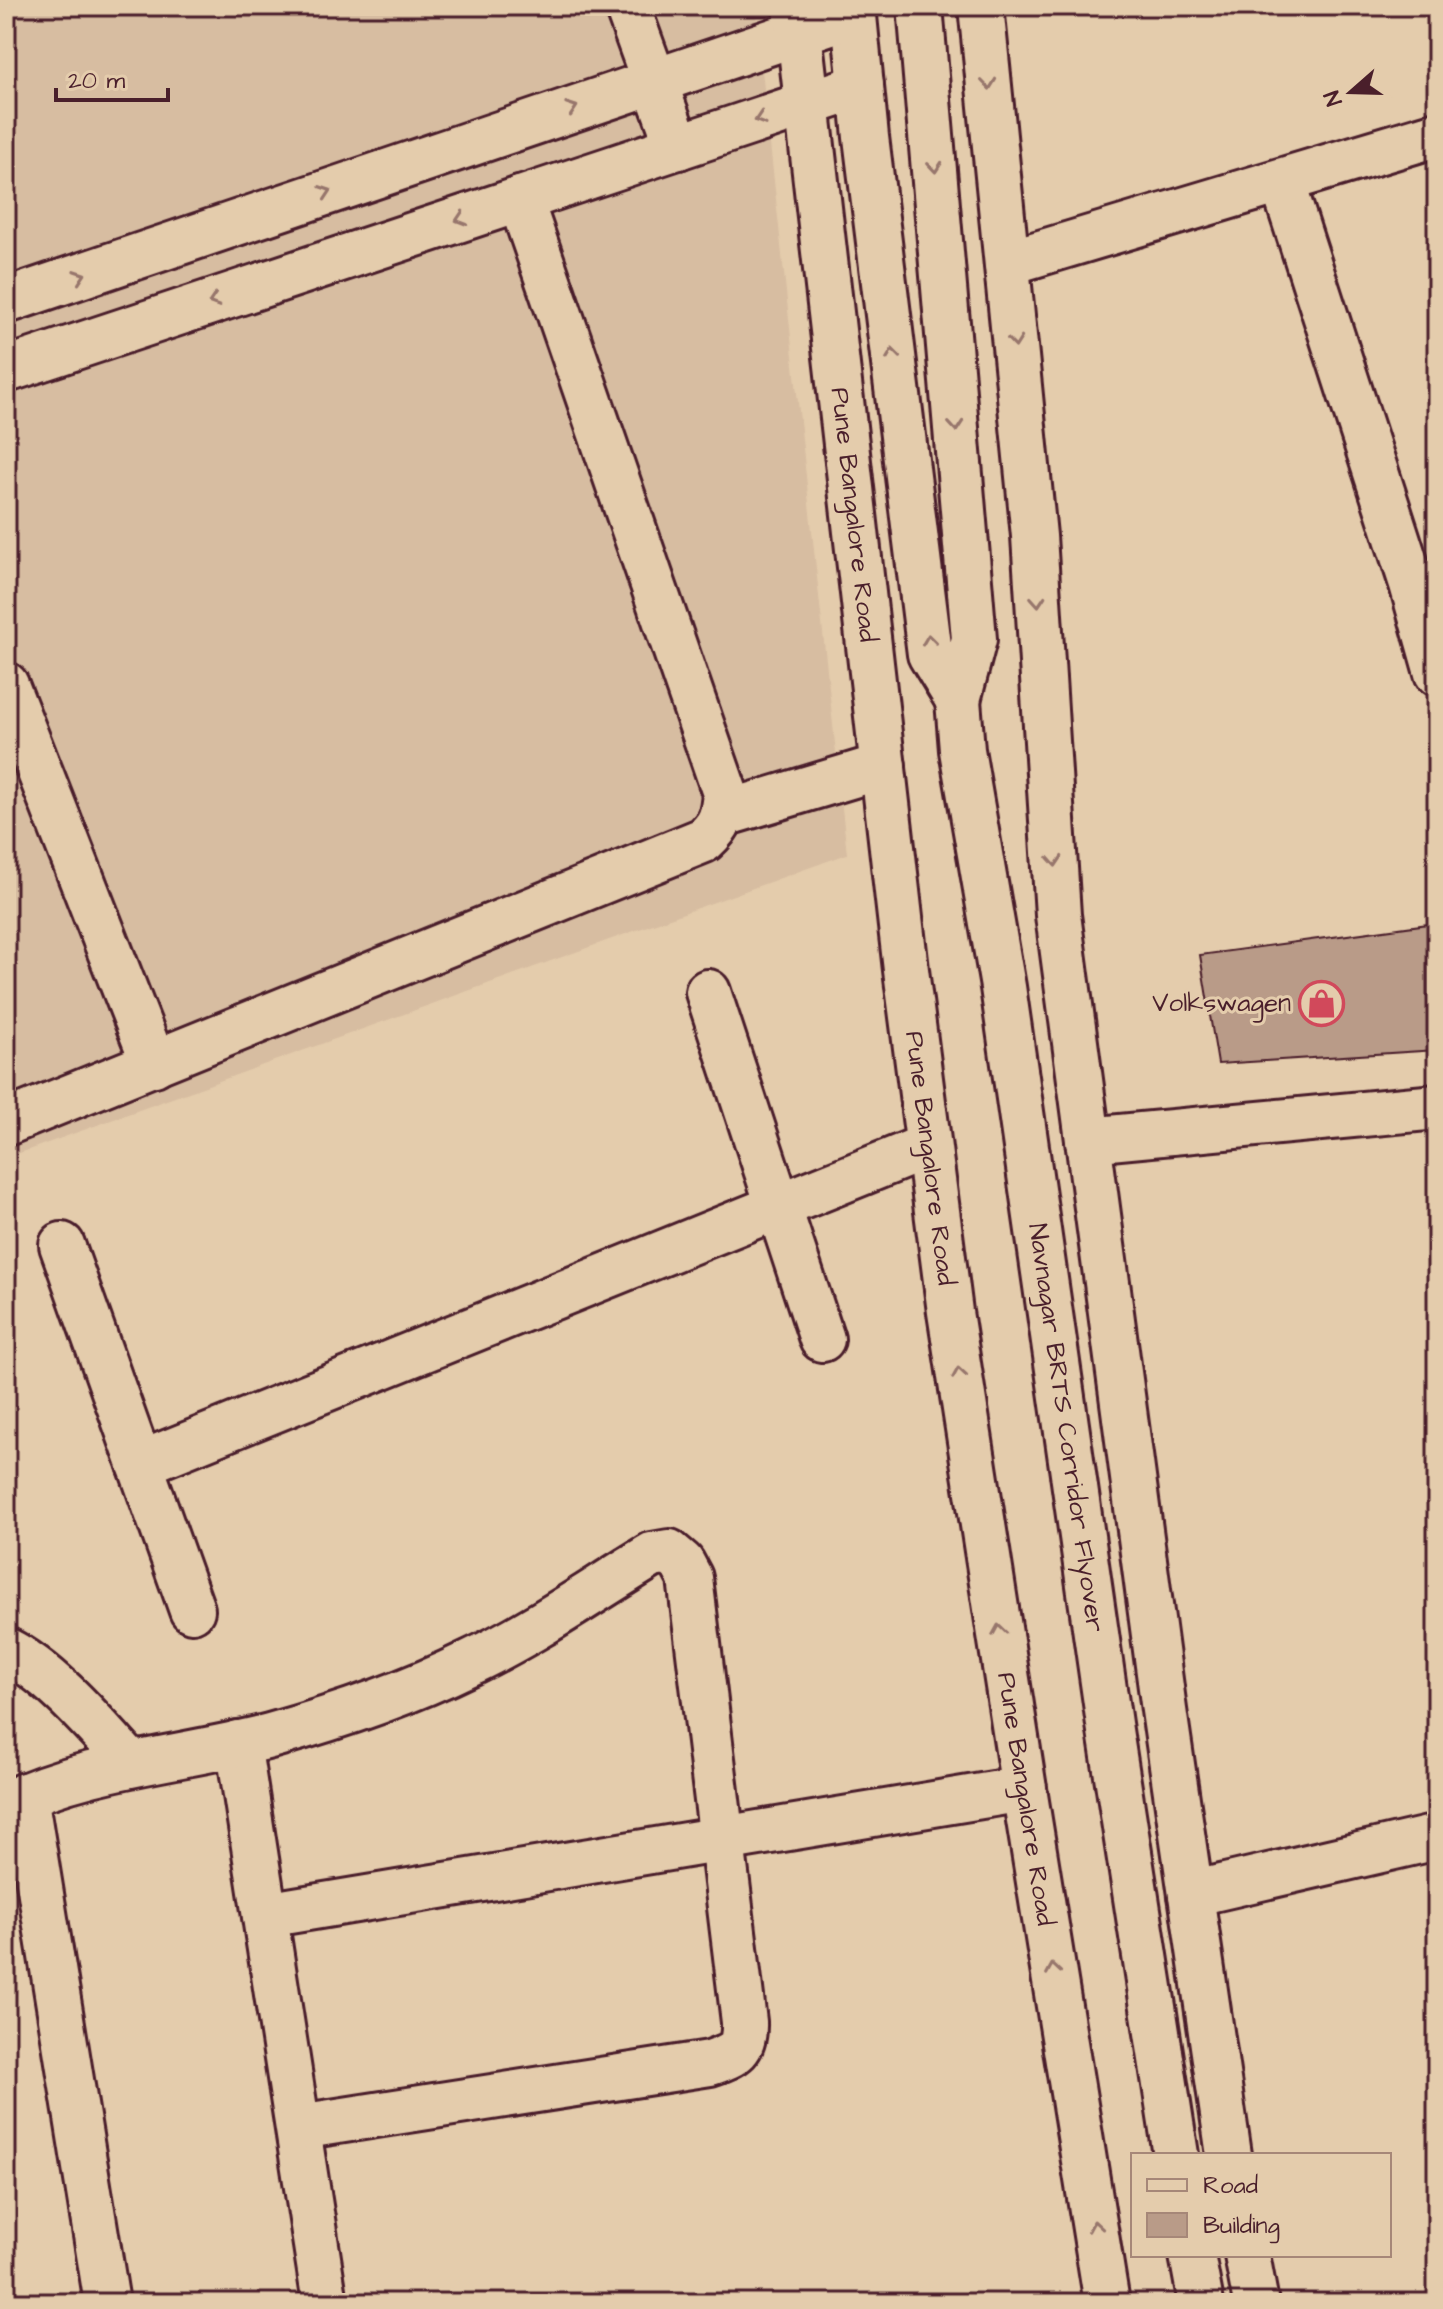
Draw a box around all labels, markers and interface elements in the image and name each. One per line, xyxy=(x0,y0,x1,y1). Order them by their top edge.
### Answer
scale bar xyxy=(56,52,168,102)
north arrow xyxy=(1311,52,1391,132)
text: 20 m xyxy=(68,64,125,98)
one-way arrow xyxy=(980,78,997,91)
text: N xyxy=(1317,86,1351,110)
one-way arrow xyxy=(564,102,578,118)
one-way arrow xyxy=(754,110,768,126)
one-way arrow xyxy=(926,161,943,174)
one-way arrow xyxy=(318,186,332,202)
one-way arrow xyxy=(454,209,468,225)
one-way arrow xyxy=(72,270,86,286)
one-way arrow xyxy=(208,291,222,307)
one-way arrow xyxy=(1006,336,1023,349)
one-way arrow xyxy=(885,347,902,361)
street label: Pune Bangalore Road xyxy=(822,385,886,644)
one-way arrow xyxy=(947,420,964,433)
one-way arrow xyxy=(1029,595,1046,608)
one-way arrow xyxy=(920,633,937,646)
one-way arrow xyxy=(1046,855,1063,868)
shop icon: Volkswagen xyxy=(1298,979,1346,1027)
place label: Volkswagen xyxy=(1152,985,1291,1023)
street label: Pune Bangalore Road xyxy=(896,1029,964,1287)
street label: Navnagar BRTS Corridor Flyover xyxy=(1019,1221,1114,1634)
one-way arrow xyxy=(952,1366,969,1380)
one-way arrow xyxy=(991,1623,1008,1637)
street label: Pune Bangalore Road xyxy=(988,1670,1064,1928)
one-way arrow xyxy=(1045,1963,1062,1976)
legend xyxy=(1131,2153,1391,2257)
text: Road xyxy=(1203,2169,1258,2203)
text: Building xyxy=(1203,2209,1280,2244)
one-way arrow xyxy=(1087,2219,1104,2233)

